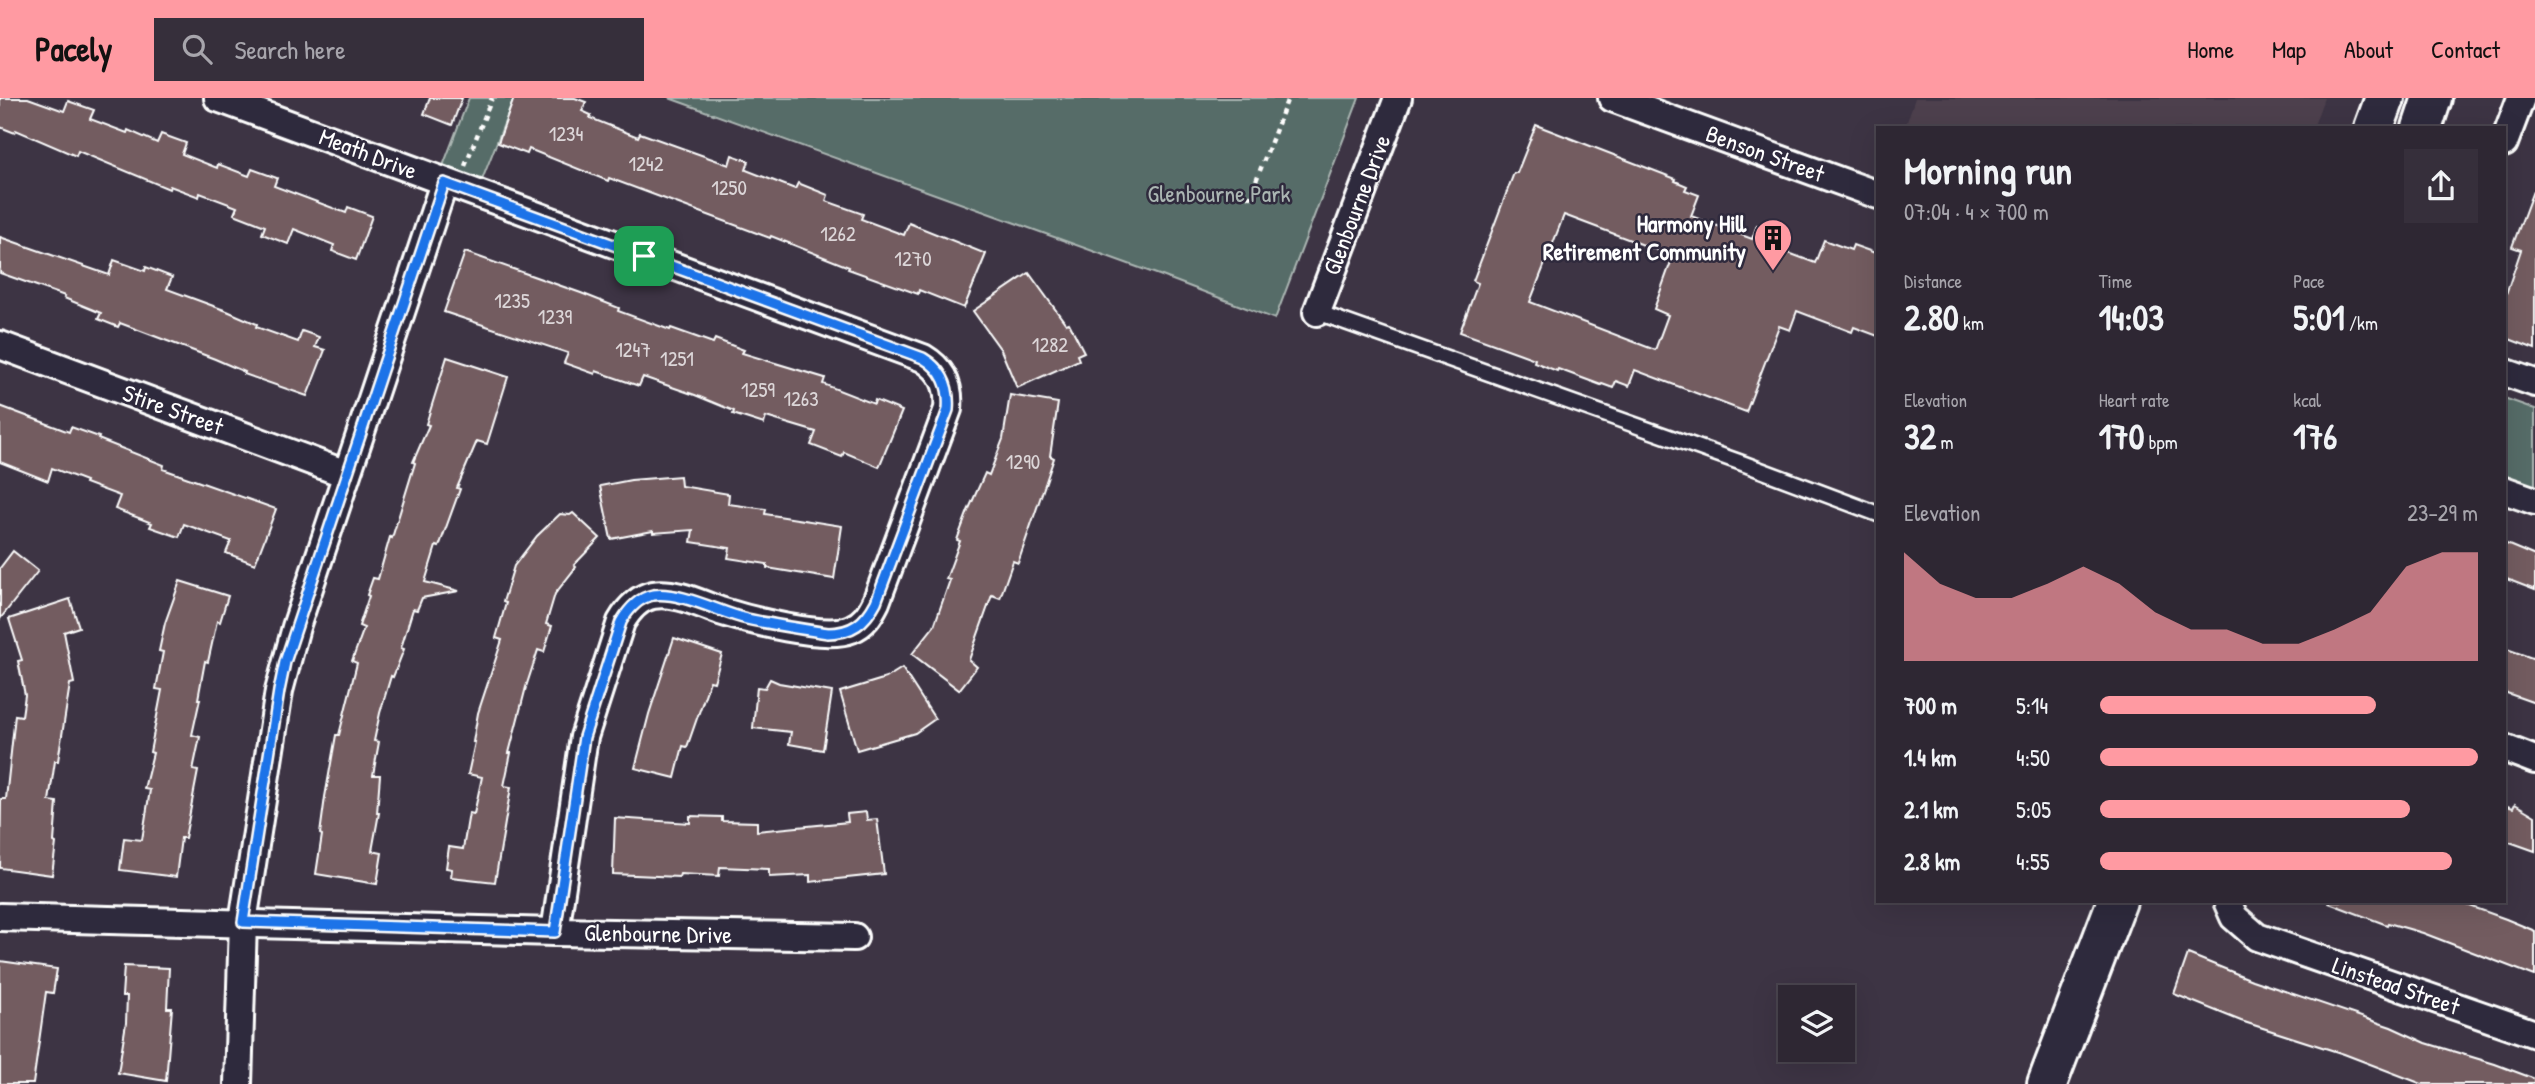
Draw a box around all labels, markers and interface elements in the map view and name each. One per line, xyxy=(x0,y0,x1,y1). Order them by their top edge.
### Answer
search box xyxy=(154,18,644,81)
text: Pacely xyxy=(35,27,112,71)
icon: search xyxy=(178,30,216,68)
text: Search here xyxy=(234,32,346,67)
text: Home xyxy=(2187,33,2234,65)
text: Map xyxy=(2272,33,2306,65)
text: About xyxy=(2344,33,2393,65)
text: Contact xyxy=(2431,33,2500,65)
street label: Benson Street xyxy=(1702,117,1830,190)
house number: 1234 xyxy=(549,119,583,148)
street label: Meath Drive xyxy=(315,120,422,186)
street label: Glenbourne Drive xyxy=(1315,130,1398,279)
text: Morning run xyxy=(1904,144,2072,196)
house number: 1242 xyxy=(628,149,664,178)
button: share xyxy=(2404,149,2478,223)
house number: 1250 xyxy=(711,173,747,202)
park label: Glenbourne Park xyxy=(1148,177,1290,209)
text: 07:04 · 4 × 700 m xyxy=(1904,196,2049,227)
place label: Harmony Hill Retirement Community xyxy=(1543,207,1747,268)
building icon: Harmony Hill Retirement Community xyxy=(1752,217,1794,272)
house number: 1262 xyxy=(820,219,856,248)
pin xyxy=(614,226,674,286)
icon: arrive xyxy=(625,237,663,275)
house number: 1270 xyxy=(894,244,932,273)
text: Distance xyxy=(1904,268,1962,294)
text: Time xyxy=(2099,268,2132,294)
text: Pace xyxy=(2293,268,2325,294)
house number: 1235 xyxy=(494,286,530,315)
text: 2.80 xyxy=(1904,294,1959,341)
text: 14:03 xyxy=(2099,294,2164,341)
text: 5:01 xyxy=(2293,294,2345,341)
house number: 1239 xyxy=(538,302,573,331)
text: km xyxy=(1959,310,1984,336)
text: /km xyxy=(2345,310,2378,336)
house number: 1282 xyxy=(1032,330,1068,359)
house number: 1247 xyxy=(615,335,651,364)
house number: 1251 xyxy=(660,344,694,373)
house number: 1259 xyxy=(741,375,775,404)
street label: Stire Street xyxy=(119,376,229,442)
house number: 1263 xyxy=(783,384,819,413)
text: Elevation xyxy=(1904,387,1967,413)
text: Heart rate xyxy=(2099,387,2170,413)
text: kcal xyxy=(2293,387,2321,413)
text: 32 xyxy=(1904,413,1936,460)
text: 170 xyxy=(2099,413,2144,460)
text: 176 xyxy=(2293,413,2337,460)
text: m xyxy=(1936,429,1953,455)
text: bpm xyxy=(2144,429,2178,455)
house number: 1290 xyxy=(1006,447,1040,476)
text: Elevation xyxy=(1904,497,1980,528)
text: 23–29 m xyxy=(2407,497,2478,528)
text: 700 m xyxy=(1904,690,1957,721)
text: 5:14 xyxy=(2016,690,2048,721)
text: 1.4 km xyxy=(1904,742,1956,773)
text: 4:50 xyxy=(2016,742,2050,773)
text: 2.1 km xyxy=(1904,794,1959,825)
text: 5:05 xyxy=(2016,794,2051,825)
text: 2.8 km xyxy=(1904,846,1960,877)
text: 4:55 xyxy=(2016,846,2049,877)
street label: Glenbourne Drive xyxy=(584,916,733,950)
street label: Linstead Street xyxy=(2329,948,2465,1022)
map controls xyxy=(1778,985,1855,1062)
button: layers xyxy=(1778,985,1855,1062)

